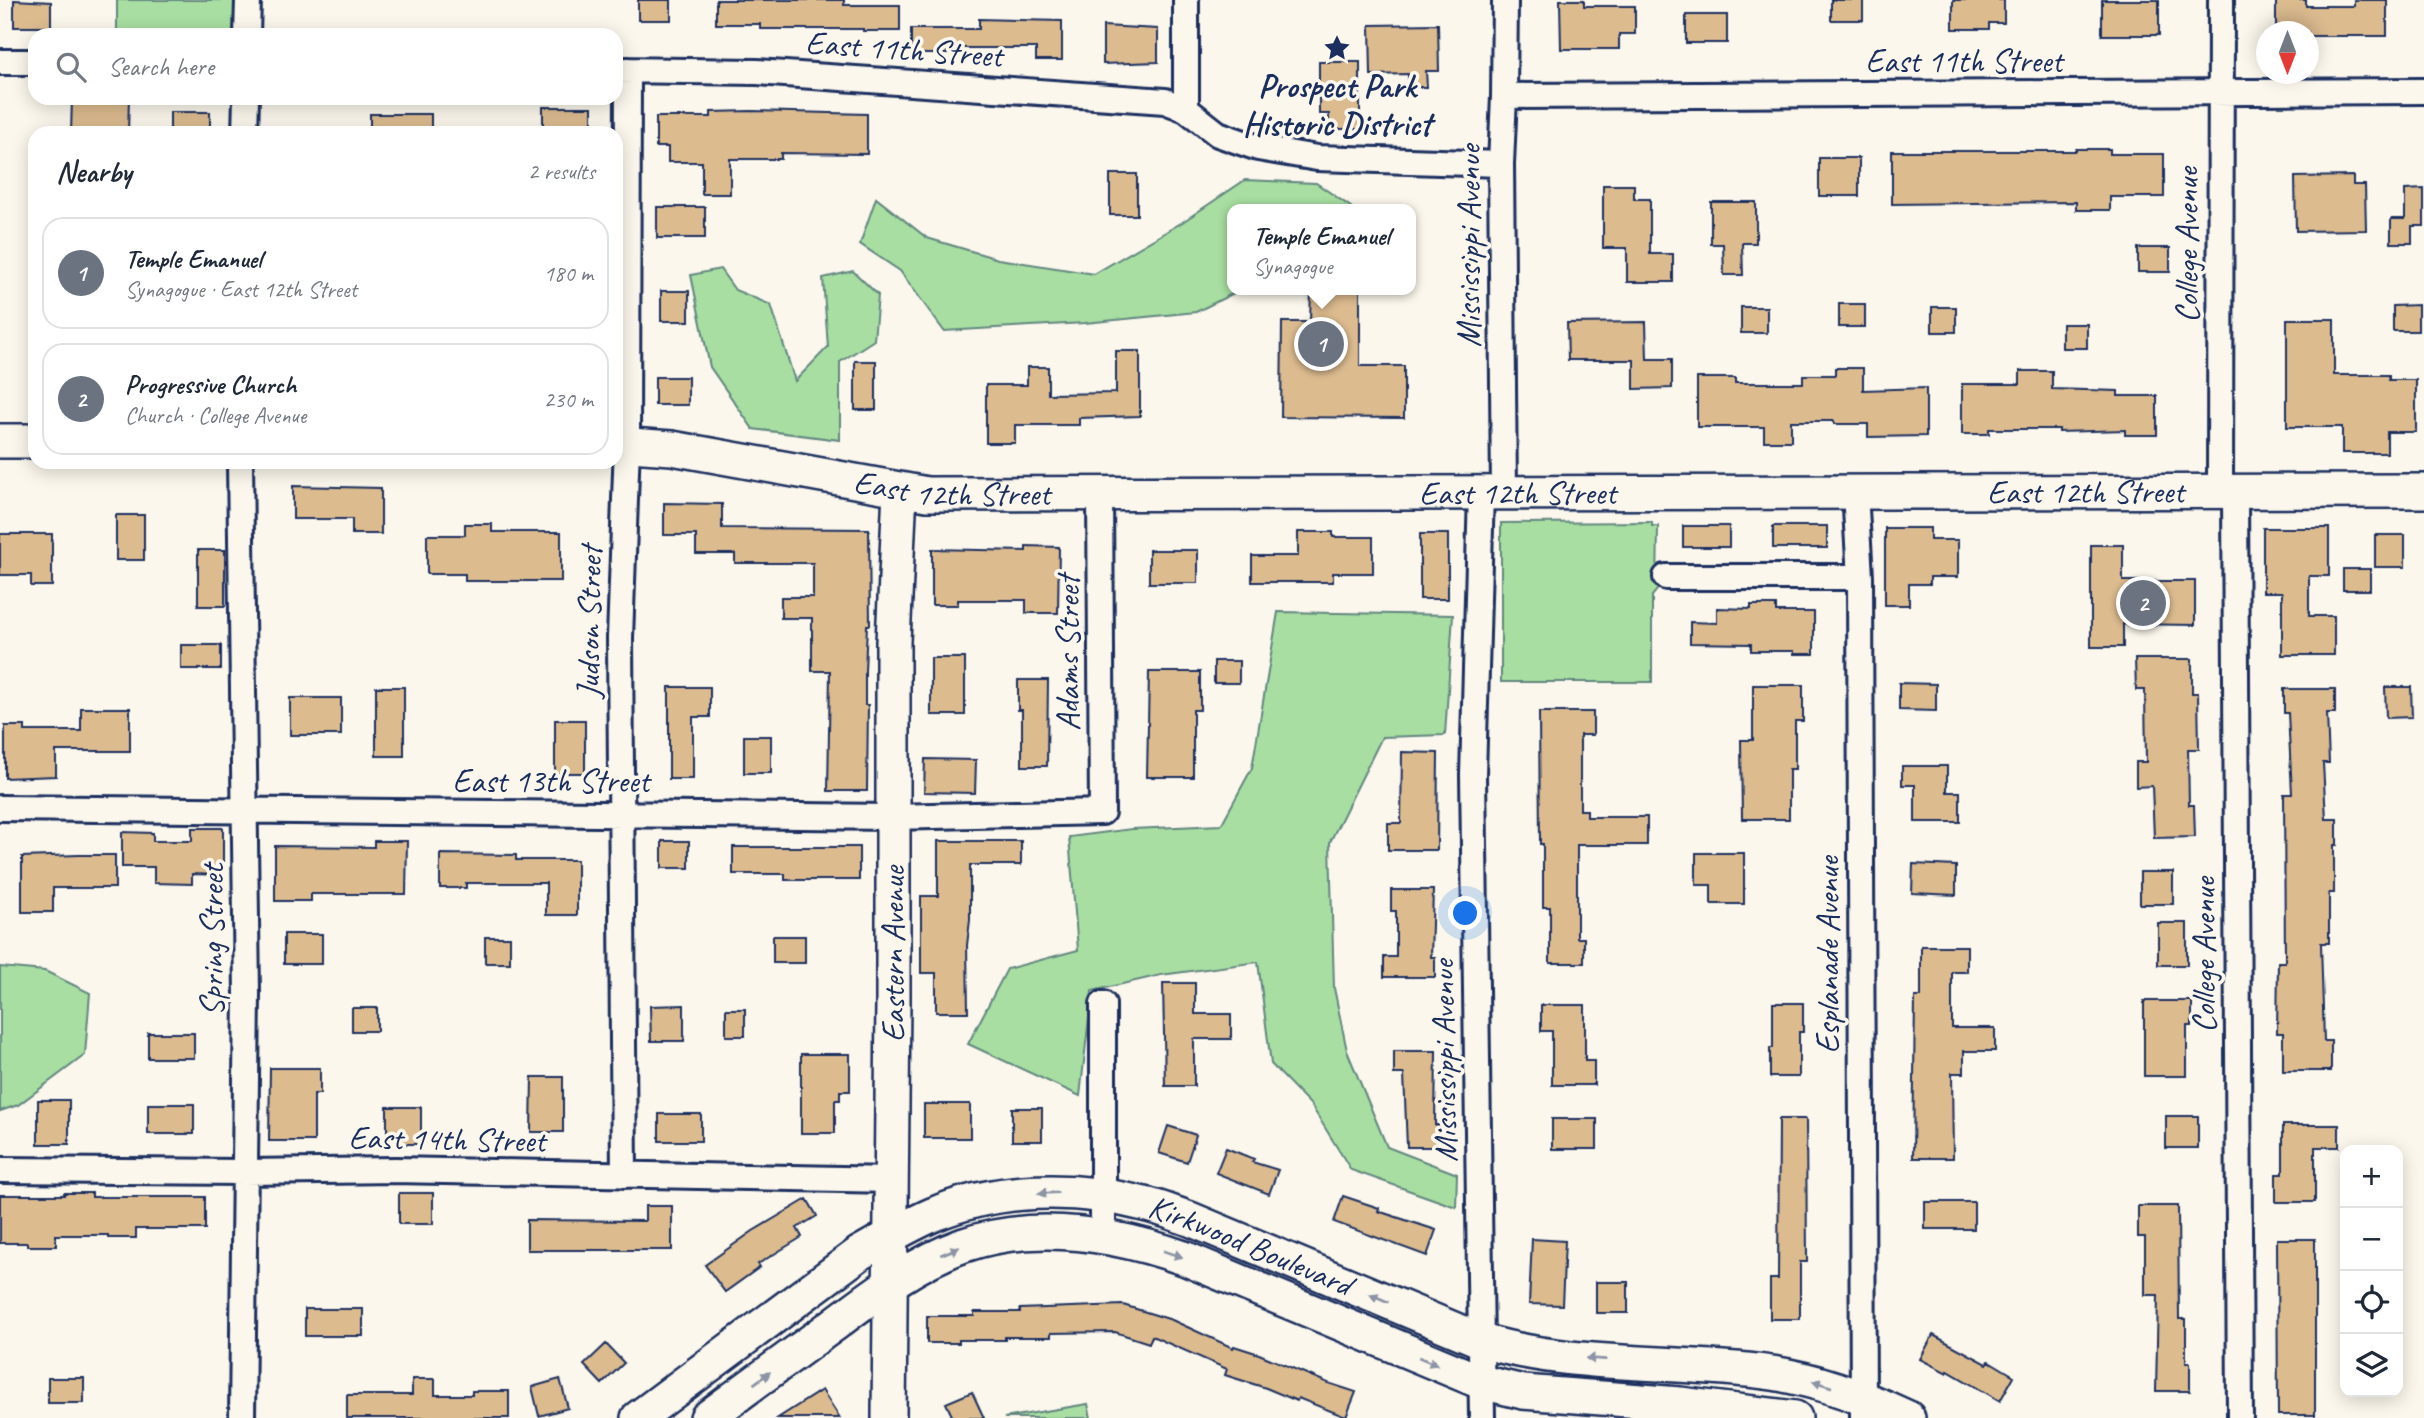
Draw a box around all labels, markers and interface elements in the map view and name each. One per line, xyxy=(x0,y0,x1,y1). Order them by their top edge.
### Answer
street label: East 11th Street xyxy=(804,21,1007,77)
north arrow xyxy=(2256,21,2319,84)
search box xyxy=(28,28,623,105)
place icon: Prospect Park Historic District xyxy=(1322,33,1352,63)
street label: East 11th Street xyxy=(1866,40,2065,82)
icon: search xyxy=(52,48,90,86)
text: Search here xyxy=(108,50,214,83)
place label: Prospect Park Historic District xyxy=(1243,65,1436,145)
street label: Mississippi Avenue xyxy=(1448,142,1490,347)
text: Nearby xyxy=(56,153,132,191)
text: 2 results xyxy=(528,157,595,186)
street label: College Avenue xyxy=(2166,165,2208,323)
popup xyxy=(1227,204,1416,295)
text: Temple Emanuel xyxy=(1253,219,1390,252)
text: Temple Emanuel xyxy=(125,242,262,275)
text: Synagogue xyxy=(1253,252,1333,281)
text: 1 xyxy=(76,259,86,288)
text: 180 m xyxy=(544,259,593,288)
text: Synagogue · East 12th Street xyxy=(125,275,357,304)
pin: 1 xyxy=(1298,318,1344,370)
text: Progressive Church xyxy=(125,368,296,401)
text: 2 xyxy=(76,385,86,414)
text: 230 m xyxy=(544,385,593,414)
text: Church · College Avenue xyxy=(125,401,306,430)
street label: East 12th Street xyxy=(851,460,1053,516)
street label: East 12th Street xyxy=(1987,470,2187,513)
street label: East 12th Street xyxy=(1419,472,1619,514)
street label: Judson Street xyxy=(567,541,611,700)
street label: Adams Street xyxy=(1047,571,1089,731)
pin: 2 xyxy=(2120,577,2166,629)
street label: East 13th Street xyxy=(453,760,652,802)
street label: Esplanade Avenue xyxy=(1807,854,1849,1053)
street label: Spring Street xyxy=(191,861,233,1016)
street label: Eastern Avenue xyxy=(872,864,914,1042)
street label: College Avenue xyxy=(2183,875,2225,1033)
your location xyxy=(1448,896,1482,930)
street label: Mississippi Avenue xyxy=(1421,957,1467,1163)
street label: East 14th Street xyxy=(348,1116,549,1162)
map controls xyxy=(2340,1145,2403,1397)
button: + xyxy=(2340,1145,2403,1208)
street label: Kirkwood Boulevard xyxy=(1144,1185,1363,1307)
one-way arrow xyxy=(1037,1187,1059,1198)
button: − xyxy=(2340,1208,2403,1271)
one-way arrow xyxy=(940,1245,960,1257)
one-way arrow xyxy=(1162,1249,1183,1260)
button: locate xyxy=(2340,1271,2403,1334)
one-way arrow xyxy=(1369,1292,1389,1304)
button: layers xyxy=(2340,1334,2403,1397)
one-way arrow xyxy=(1585,1354,1607,1365)
one-way arrow xyxy=(1418,1355,1438,1367)
one-way arrow xyxy=(753,1371,771,1385)
one-way arrow xyxy=(1811,1378,1832,1388)

